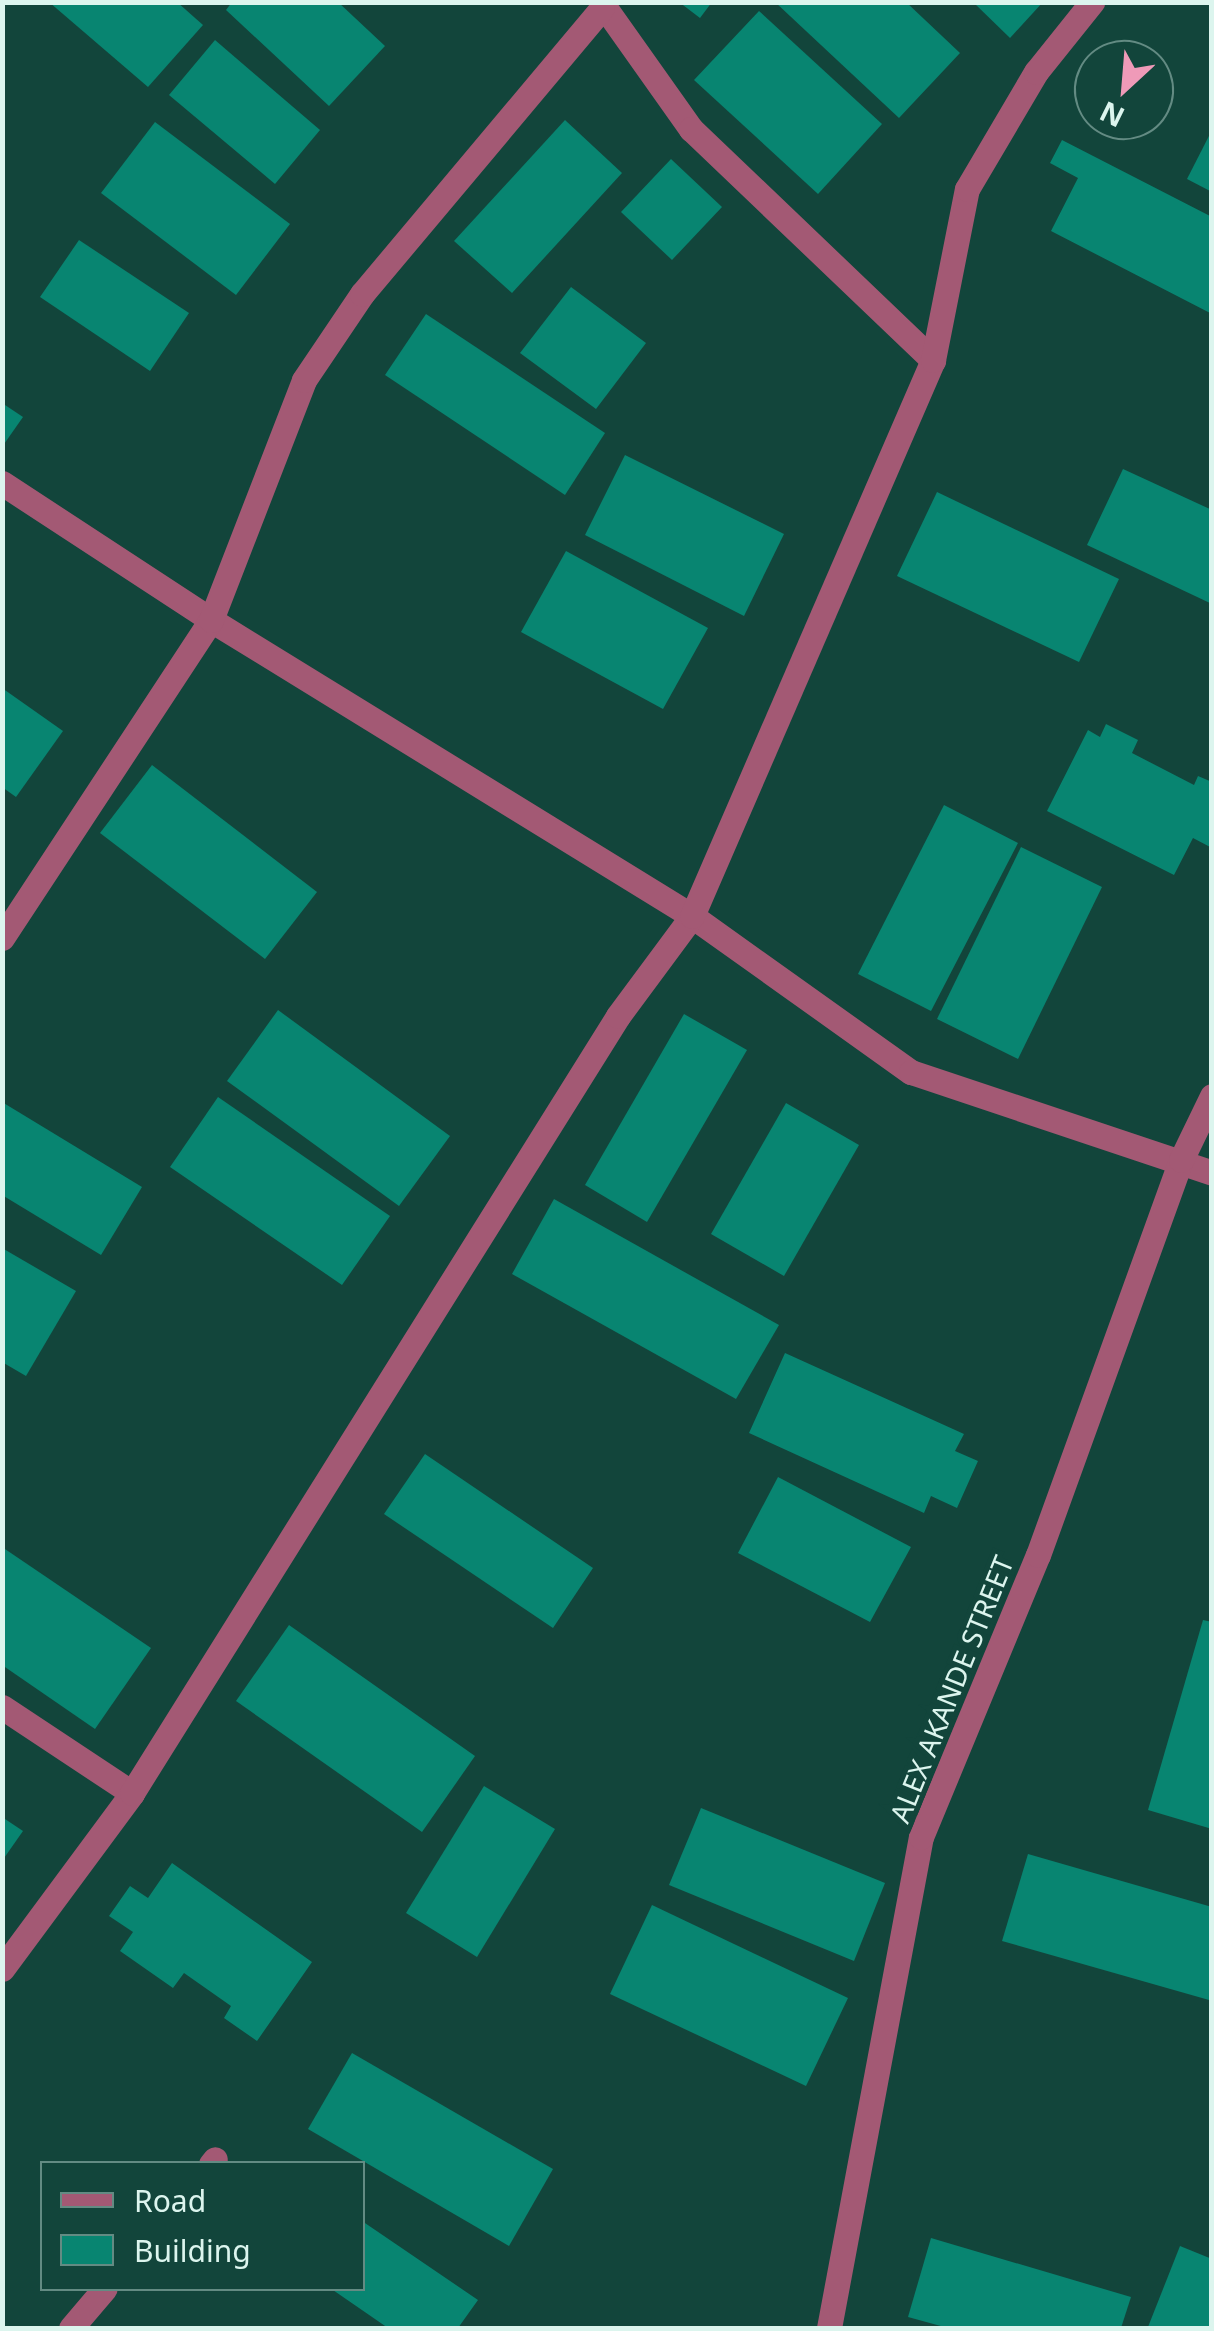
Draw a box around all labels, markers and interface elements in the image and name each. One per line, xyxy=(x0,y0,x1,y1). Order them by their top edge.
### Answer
north arrow xyxy=(1074,40,1174,140)
text: N xyxy=(1093,93,1130,137)
street label: ALEX AKANDE STREET xyxy=(882,1551,1020,1827)
legend xyxy=(40,2161,365,2291)
text: Road xyxy=(134,2180,206,2221)
text: Building xyxy=(134,2230,251,2271)

